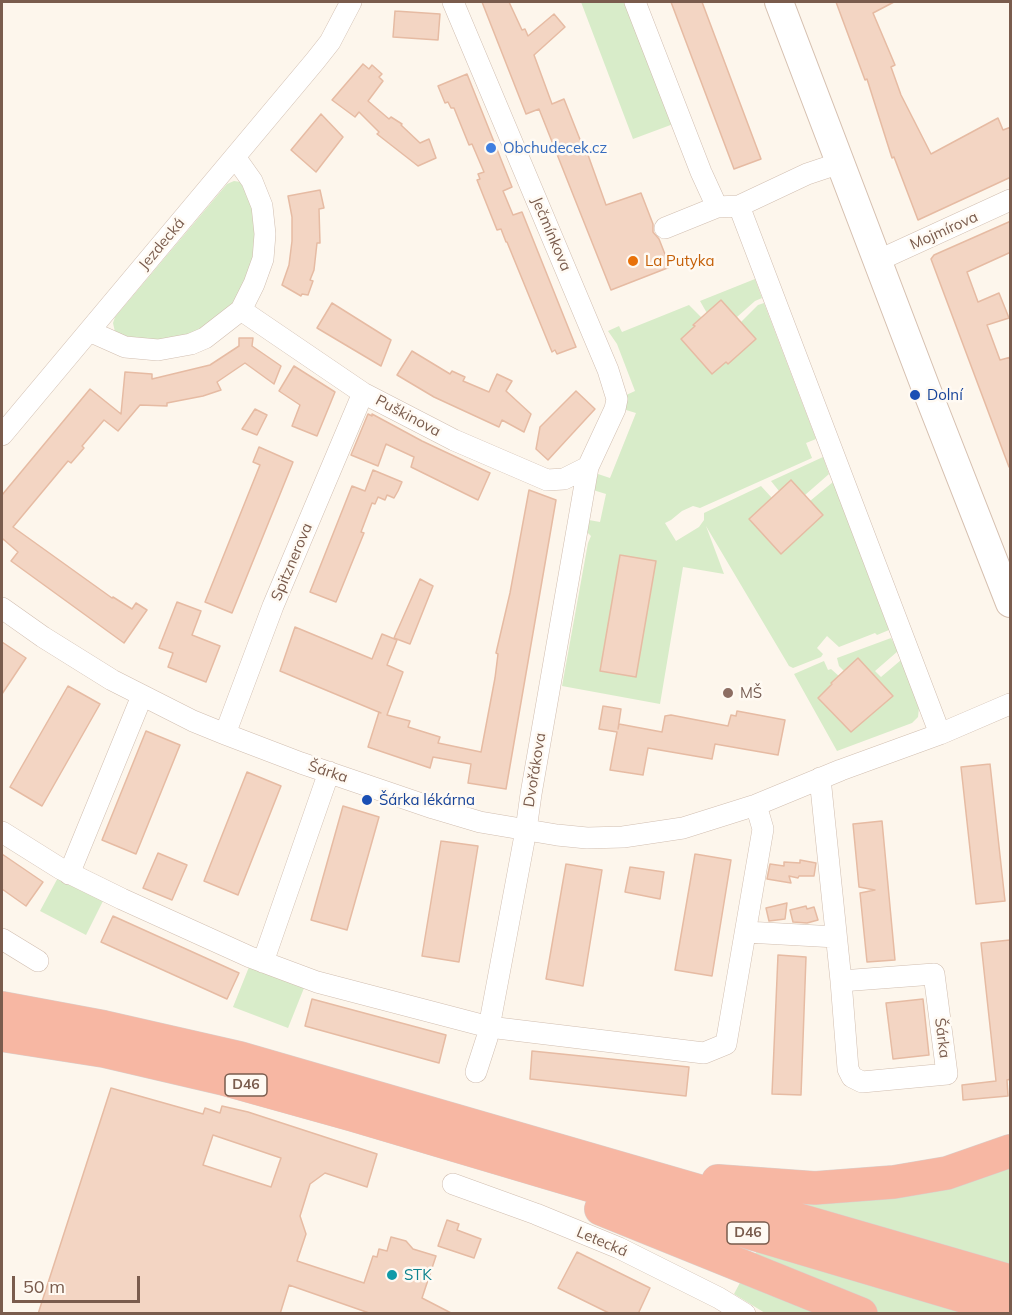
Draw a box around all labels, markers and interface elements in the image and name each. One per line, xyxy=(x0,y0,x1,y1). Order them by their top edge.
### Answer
place label: Obchudecek.cz xyxy=(503,139,607,157)
marker: Obchudecek.cz xyxy=(484,141,498,155)
street label: Ječmínkova xyxy=(527,194,575,274)
street label: Mojmírova xyxy=(907,208,981,254)
street label: Jezdecká xyxy=(135,214,189,274)
place label: La Putyka xyxy=(645,252,714,270)
marker: La Putyka xyxy=(626,254,640,268)
place label: Dolní xyxy=(927,386,963,404)
marker: Dolní xyxy=(908,388,922,402)
street label: Puškinova xyxy=(372,391,444,441)
street label: Spitznerova xyxy=(268,521,316,603)
place label: MŠ xyxy=(740,684,762,702)
marker: MŠ xyxy=(721,686,735,700)
street label: Dvořákova xyxy=(520,732,550,808)
street label: Šárka xyxy=(306,757,350,787)
place label: Šárka lékárna xyxy=(379,791,475,809)
marker: Šárka lékárna xyxy=(360,793,374,807)
street label: Šárka xyxy=(931,1017,953,1059)
road number: D46 xyxy=(225,1074,267,1096)
road number: D46 xyxy=(727,1222,769,1244)
street label: Letecká xyxy=(574,1223,630,1261)
scale bar xyxy=(15,1264,142,1302)
place label: STK xyxy=(404,1266,432,1284)
marker: STK xyxy=(385,1268,399,1282)
text: 50 m xyxy=(23,1275,65,1298)

